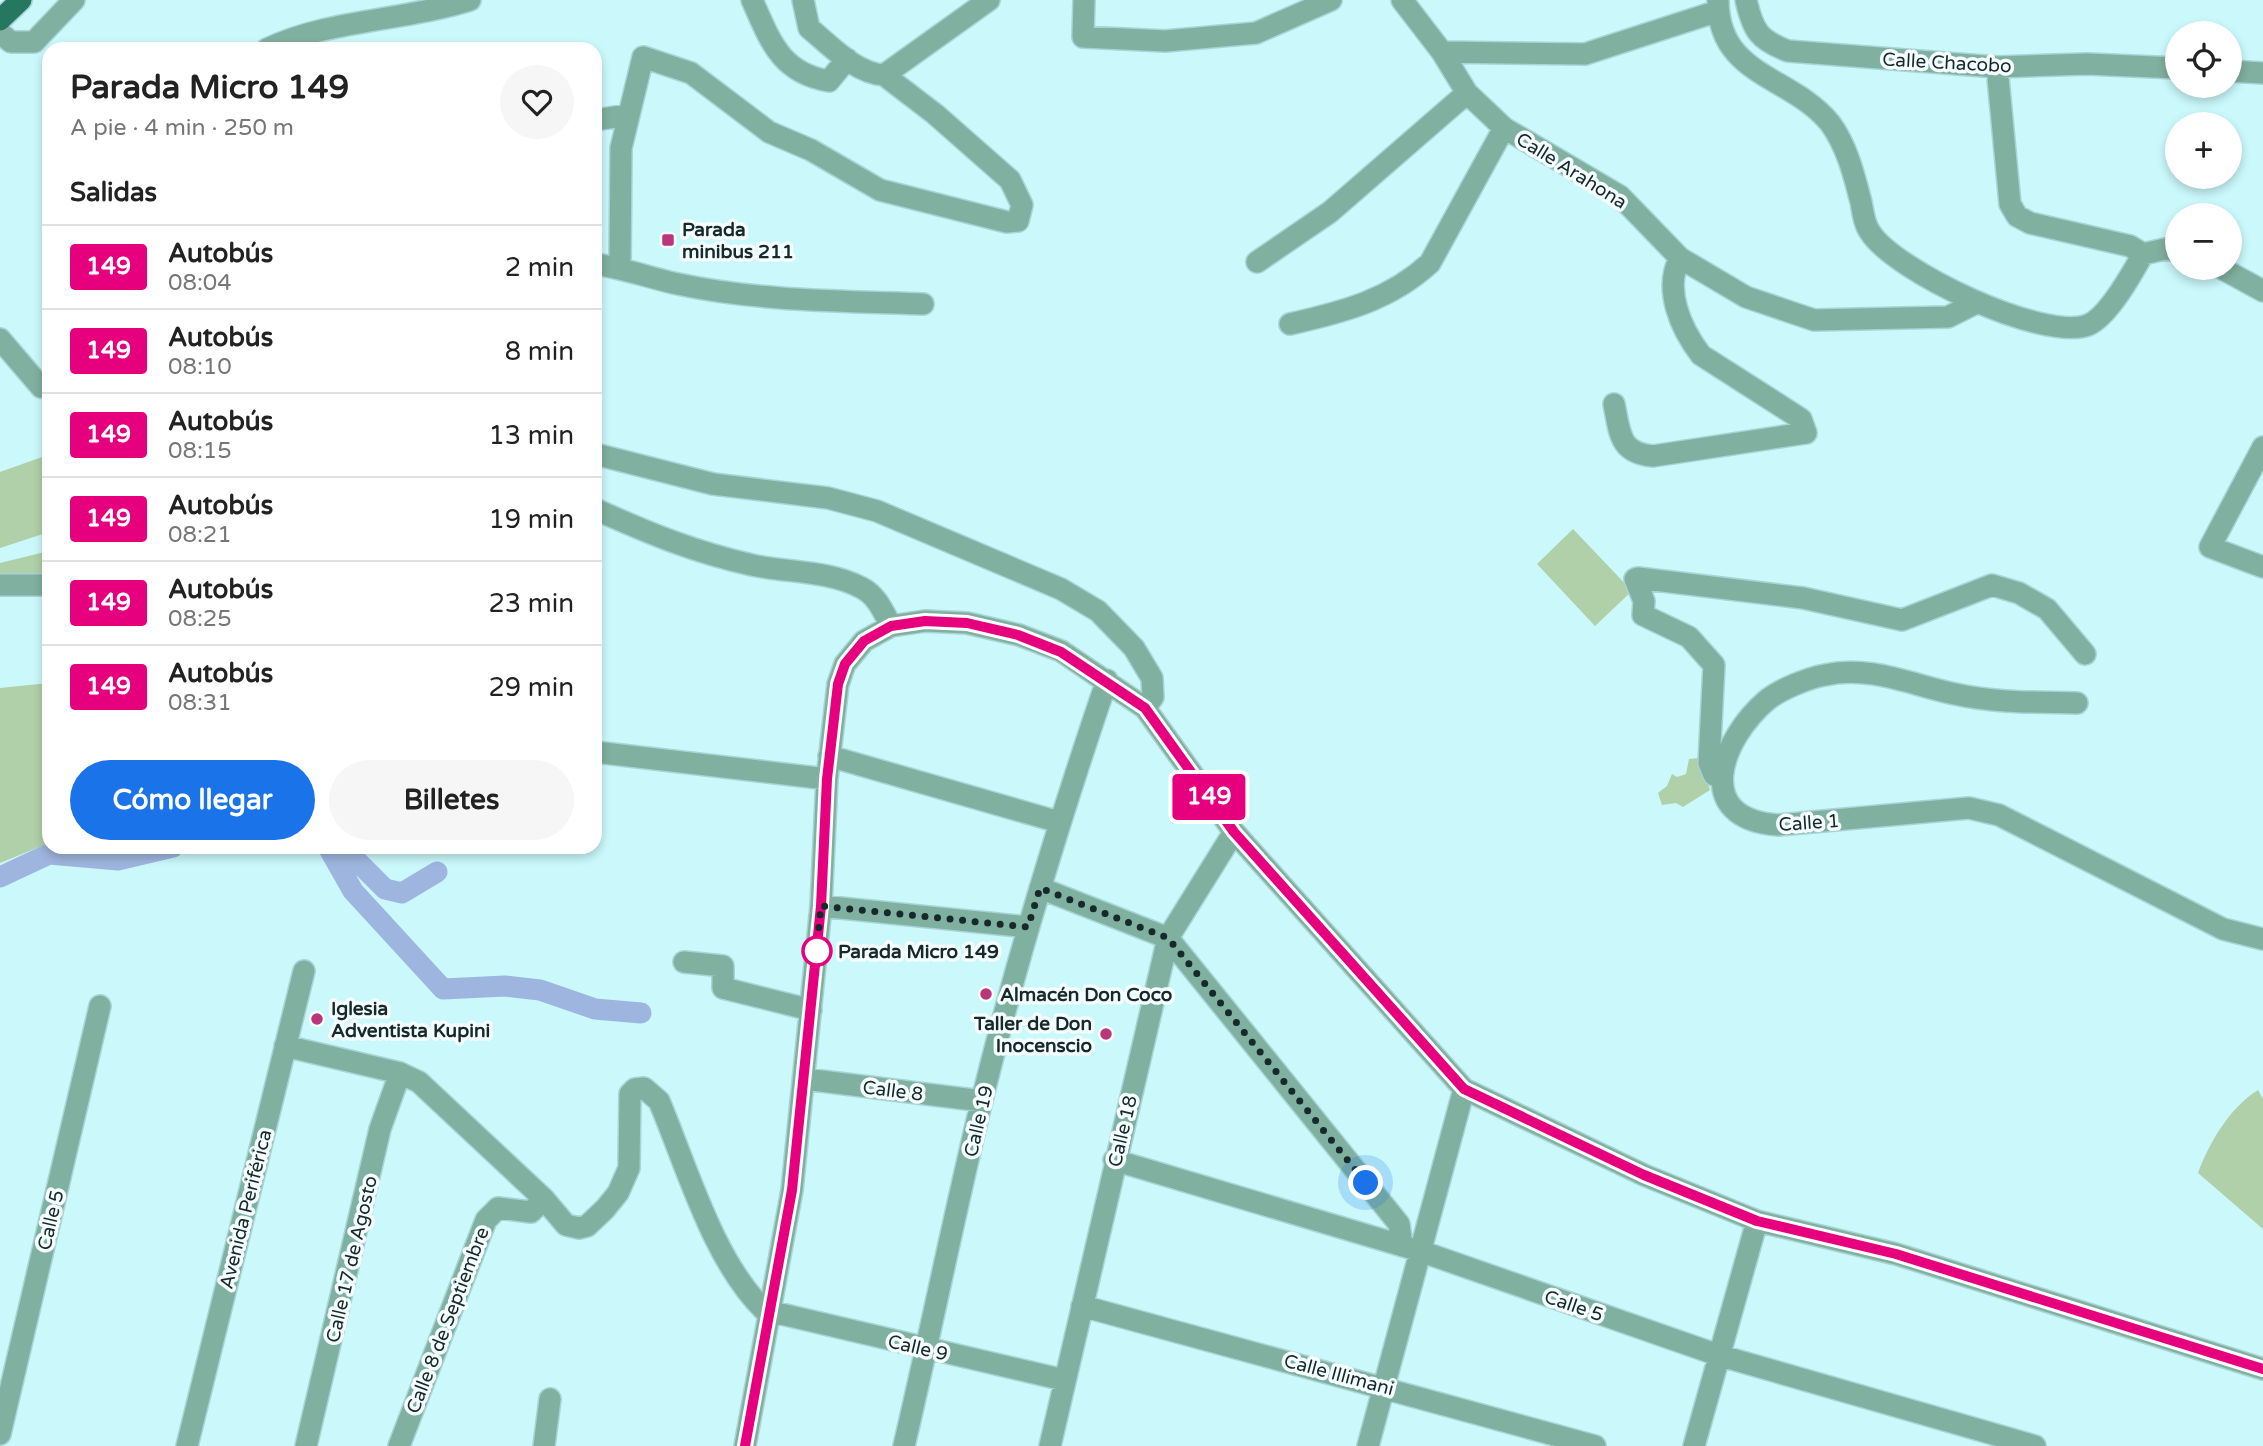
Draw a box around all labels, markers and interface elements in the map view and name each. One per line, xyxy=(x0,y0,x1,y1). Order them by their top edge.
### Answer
map controls xyxy=(2165,21,2242,280)
button: locate xyxy=(2165,21,2242,98)
street label: Calle Chacobo xyxy=(1882,49,2012,77)
button: heart xyxy=(500,65,574,139)
text: Parada Micro 149 xyxy=(70,68,349,107)
button: + xyxy=(2165,112,2242,189)
text: A pie · 4 min · 250 m xyxy=(70,114,294,142)
street label: Calle Arahona xyxy=(1512,128,1631,214)
text: Salidas xyxy=(70,177,157,208)
button: − xyxy=(2165,203,2242,280)
place label: Parada minibus 211 xyxy=(682,219,794,263)
marker: Parada minibus 211 xyxy=(660,232,676,248)
text: Autobús xyxy=(168,238,273,269)
text: 149 xyxy=(86,252,131,281)
text: 2 min xyxy=(505,252,574,283)
text: 08:04 xyxy=(168,269,232,297)
text: Autobús xyxy=(168,322,273,353)
text: 149 xyxy=(86,336,131,365)
text: 8 min xyxy=(505,336,574,367)
text: 08:10 xyxy=(168,353,232,381)
text: Autobús xyxy=(168,406,273,437)
text: 149 xyxy=(86,420,131,449)
text: 13 min xyxy=(488,420,574,451)
text: 08:15 xyxy=(168,437,232,465)
text: Autobús xyxy=(168,490,273,521)
text: 149 xyxy=(86,504,131,533)
text: 19 min xyxy=(488,504,574,535)
text: 08:21 xyxy=(168,521,232,549)
text: Autobús xyxy=(168,574,273,605)
text: 149 xyxy=(86,588,131,617)
text: 23 min xyxy=(488,588,574,619)
text: 08:25 xyxy=(168,605,232,633)
text: Autobús xyxy=(168,658,273,689)
text: 149 xyxy=(86,672,131,701)
text: 29 min xyxy=(488,672,574,703)
text: 08:31 xyxy=(168,689,232,717)
button: Cómo llegar xyxy=(70,760,315,840)
button: Billetes xyxy=(329,760,574,840)
line badge: 149 xyxy=(1169,774,1249,820)
text: 149 xyxy=(1186,782,1232,811)
street label: Calle 1 xyxy=(1778,810,1840,836)
marker: Parada Micro 149 xyxy=(802,936,832,966)
place label: Parada Micro 149 xyxy=(838,941,999,963)
place label: Almacén Don Coco xyxy=(1000,984,1172,1006)
marker: Almacén Don Coco xyxy=(978,986,994,1002)
place label: Iglesia Adventista Kupini xyxy=(331,998,490,1043)
marker: Iglesia Adventista Kupini xyxy=(309,1011,325,1027)
place label: Taller de Don Inocenscio xyxy=(973,1013,1092,1057)
marker: Taller de Don Inocenscio xyxy=(1098,1026,1114,1042)
street label: Calle 8 xyxy=(861,1076,925,1106)
street label: Calle 19 xyxy=(960,1083,998,1159)
street label: Calle 18 xyxy=(1104,1093,1142,1169)
street label: Avenida Periférica xyxy=(216,1127,276,1291)
your location xyxy=(1348,1165,1383,1200)
street label: Calle 17 de Agosto xyxy=(322,1174,382,1345)
street label: Calle 5 xyxy=(33,1188,69,1252)
street label: Calle 8 de Septiembre xyxy=(402,1224,494,1417)
street label: Calle 5 xyxy=(1541,1286,1606,1326)
street label: Calle 9 xyxy=(886,1330,950,1366)
street label: Calle Illimani xyxy=(1281,1350,1396,1400)

